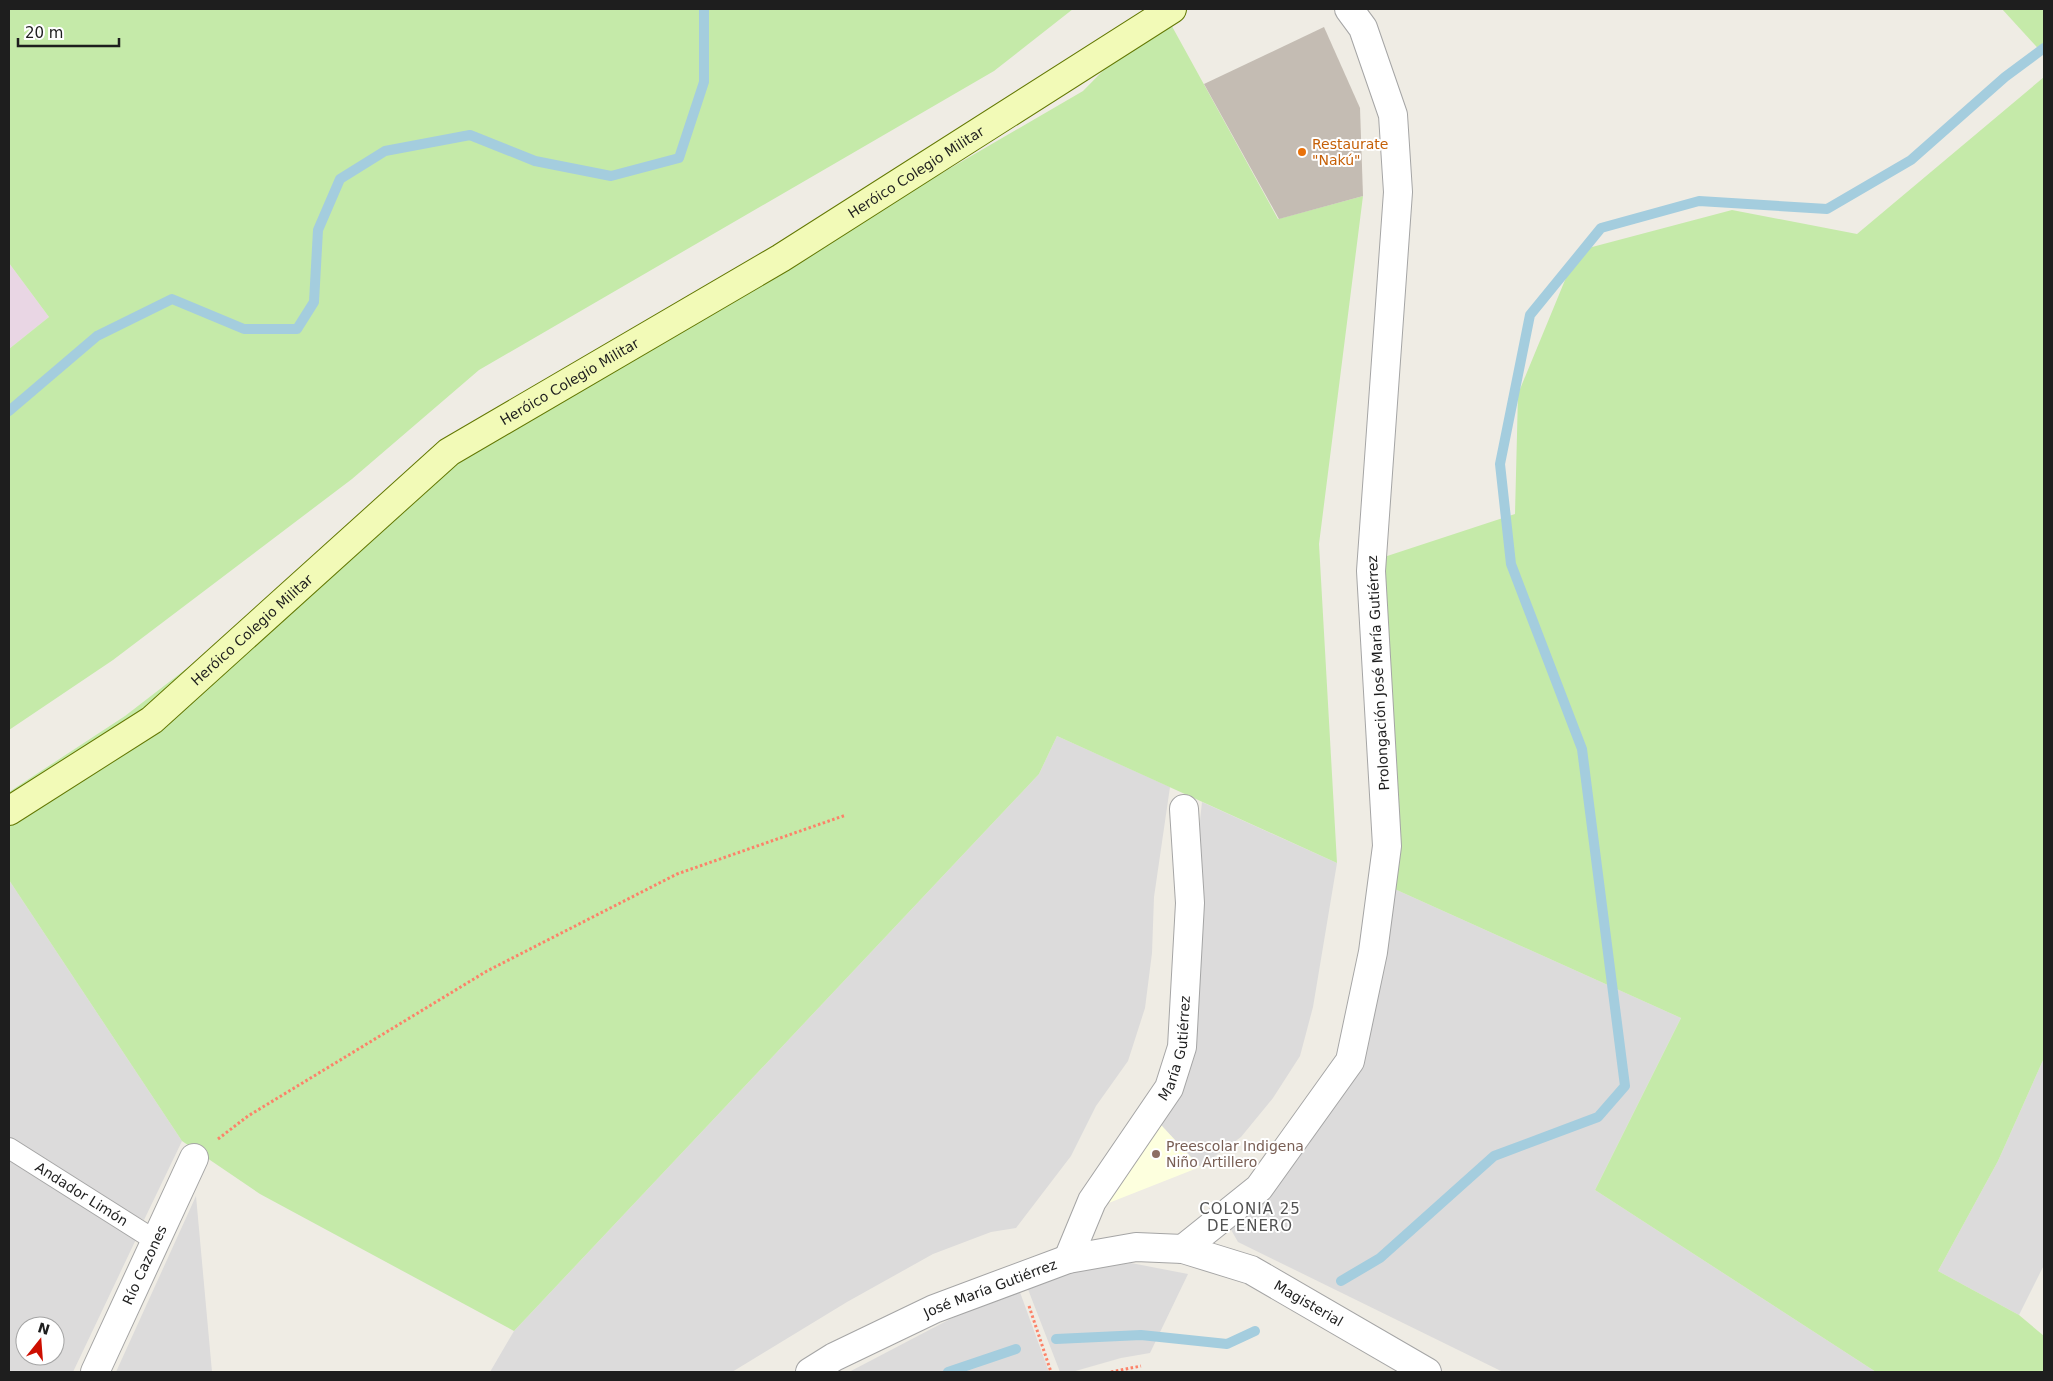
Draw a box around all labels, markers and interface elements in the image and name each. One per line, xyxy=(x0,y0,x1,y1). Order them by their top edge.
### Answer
scale bar xyxy=(18,15,119,47)
text: 20 m xyxy=(25,24,63,42)
street label: Heróico Colegio Militar xyxy=(845,123,987,221)
place label: Restaurate "Nakú" xyxy=(1312,136,1388,168)
marker: Restaurate "Nakú" xyxy=(1296,146,1308,158)
street label: Heróico Colegio Militar xyxy=(497,335,642,428)
street label: Prolongación José María Gutiérrez xyxy=(1364,555,1392,791)
street label: Heróico Colegio Militar xyxy=(188,571,316,689)
street label: María Gutiérrez xyxy=(1155,995,1193,1104)
place label: Preescolar Indigena Niño Artillero xyxy=(1166,1138,1304,1170)
marker: Preescolar Indigena Niño Artillero xyxy=(1150,1148,1162,1160)
street label: Andador Limón xyxy=(32,1159,131,1229)
district label: COLONIA 25 DE ENERO xyxy=(1199,1200,1301,1235)
street label: Río Cazones xyxy=(119,1223,170,1307)
street label: José María Gutiérrez xyxy=(920,1256,1059,1321)
street label: Magisterial xyxy=(1271,1277,1346,1330)
north arrow xyxy=(15,1316,65,1366)
text: N xyxy=(36,1319,52,1338)

